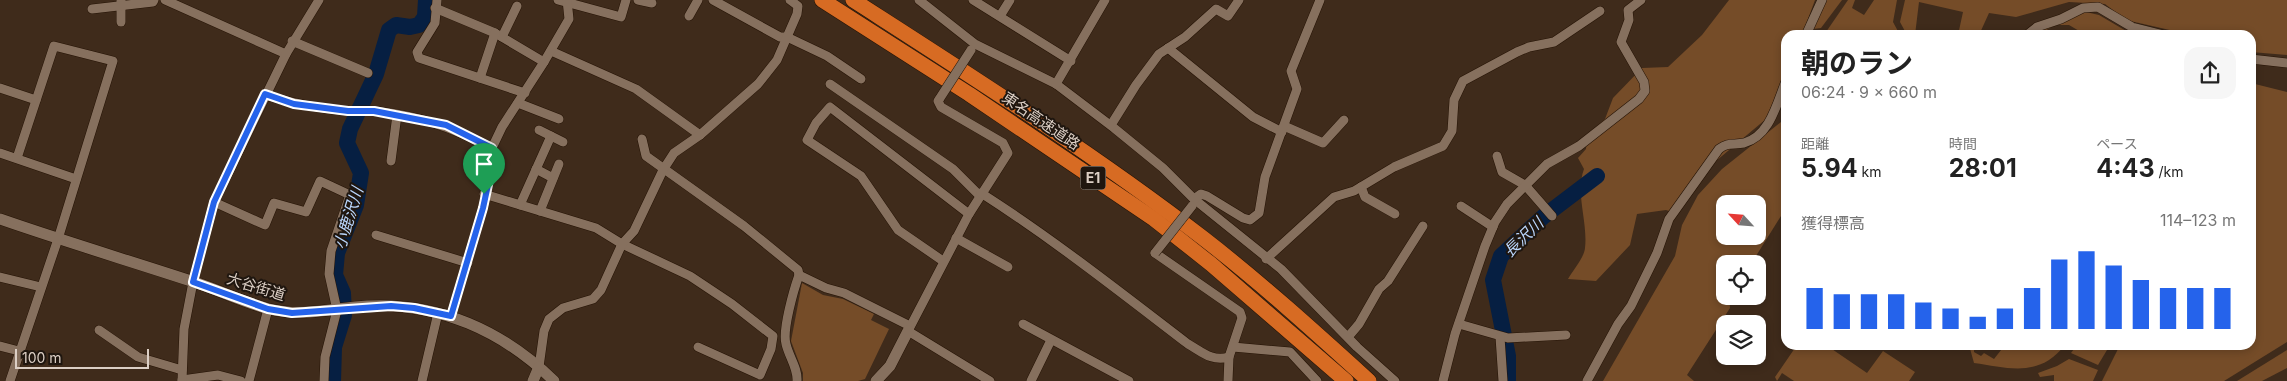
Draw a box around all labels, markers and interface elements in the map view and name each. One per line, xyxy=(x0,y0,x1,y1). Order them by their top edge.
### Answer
text: 朝のラン xyxy=(1801,46,1913,80)
button: share xyxy=(2184,47,2236,99)
text: 06:24 · 9 × 660 m xyxy=(1801,82,1937,102)
street label: 東名高速道路 xyxy=(999,88,1084,154)
text: 距離 xyxy=(1801,135,1829,152)
text: 時間 xyxy=(1949,135,1977,152)
text: ペース xyxy=(2096,135,2138,152)
pin xyxy=(463,143,505,194)
icon: arrive xyxy=(470,150,498,178)
text: 5.94 xyxy=(1801,153,1858,183)
text: 28:01 xyxy=(1949,153,2017,183)
text: 4:43 xyxy=(2096,153,2155,183)
text: km xyxy=(1858,163,1881,180)
text: /km xyxy=(2155,163,2184,180)
road number: E1 xyxy=(1080,167,1106,190)
water label: 小鹿沢川 xyxy=(329,183,368,252)
north arrow xyxy=(1716,195,1766,245)
map controls xyxy=(1716,195,1766,365)
text: 114–123 m xyxy=(2160,210,2236,230)
water label: 長沢川 xyxy=(1499,212,1549,261)
text: 獲得標高 xyxy=(1801,213,1865,233)
button: locate xyxy=(1716,255,1766,305)
street label: 大谷街道 xyxy=(225,269,288,304)
button: layers xyxy=(1716,315,1766,365)
scale bar xyxy=(15,346,149,369)
text: 100 m xyxy=(22,349,62,366)

